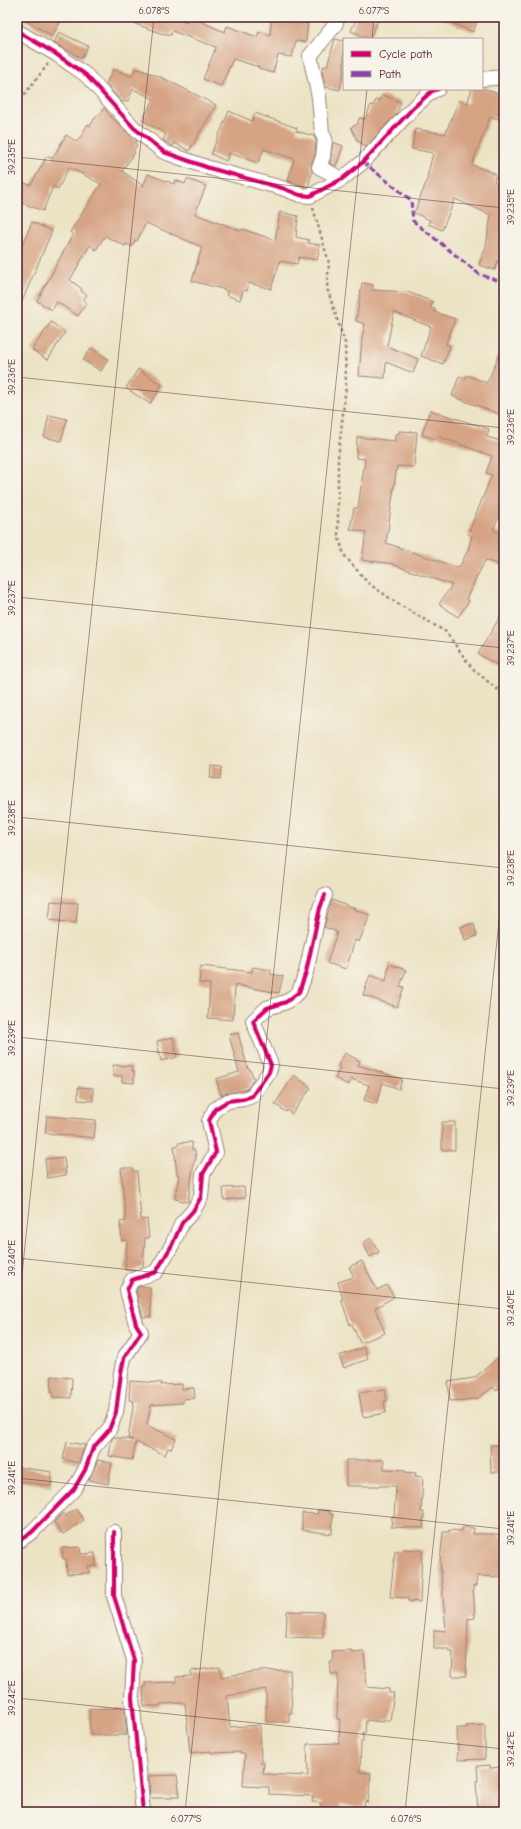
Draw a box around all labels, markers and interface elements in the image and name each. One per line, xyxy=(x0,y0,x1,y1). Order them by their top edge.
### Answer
text: 6.078°S xyxy=(139,5,170,17)
text: 6.077°S xyxy=(359,5,390,17)
legend xyxy=(343,38,483,90)
text: Cycle path xyxy=(379,47,432,61)
text: Path xyxy=(379,67,401,81)
text: 39.235°E xyxy=(6,139,18,175)
text: 39.235°E xyxy=(505,189,517,225)
text: 39.236°E xyxy=(6,359,18,395)
text: 39.236°E xyxy=(505,409,517,445)
text: 39.237°E xyxy=(6,580,18,616)
text: 39.237°E xyxy=(505,630,517,666)
text: 39.238°E xyxy=(6,800,18,836)
text: 39.238°E xyxy=(505,850,517,886)
text: 39.239°E xyxy=(6,1020,18,1056)
text: 39.239°E xyxy=(505,1070,517,1106)
text: 39.240°E xyxy=(6,1240,18,1276)
text: 39.240°E xyxy=(505,1290,517,1326)
text: 39.241°E xyxy=(6,1461,18,1495)
text: 39.241°E xyxy=(505,1511,517,1545)
text: 39.242°E xyxy=(6,1680,18,1716)
text: 39.242°E xyxy=(505,1731,517,1767)
text: 6.077°S xyxy=(171,1813,202,1825)
text: 6.076°S xyxy=(390,1813,422,1825)

